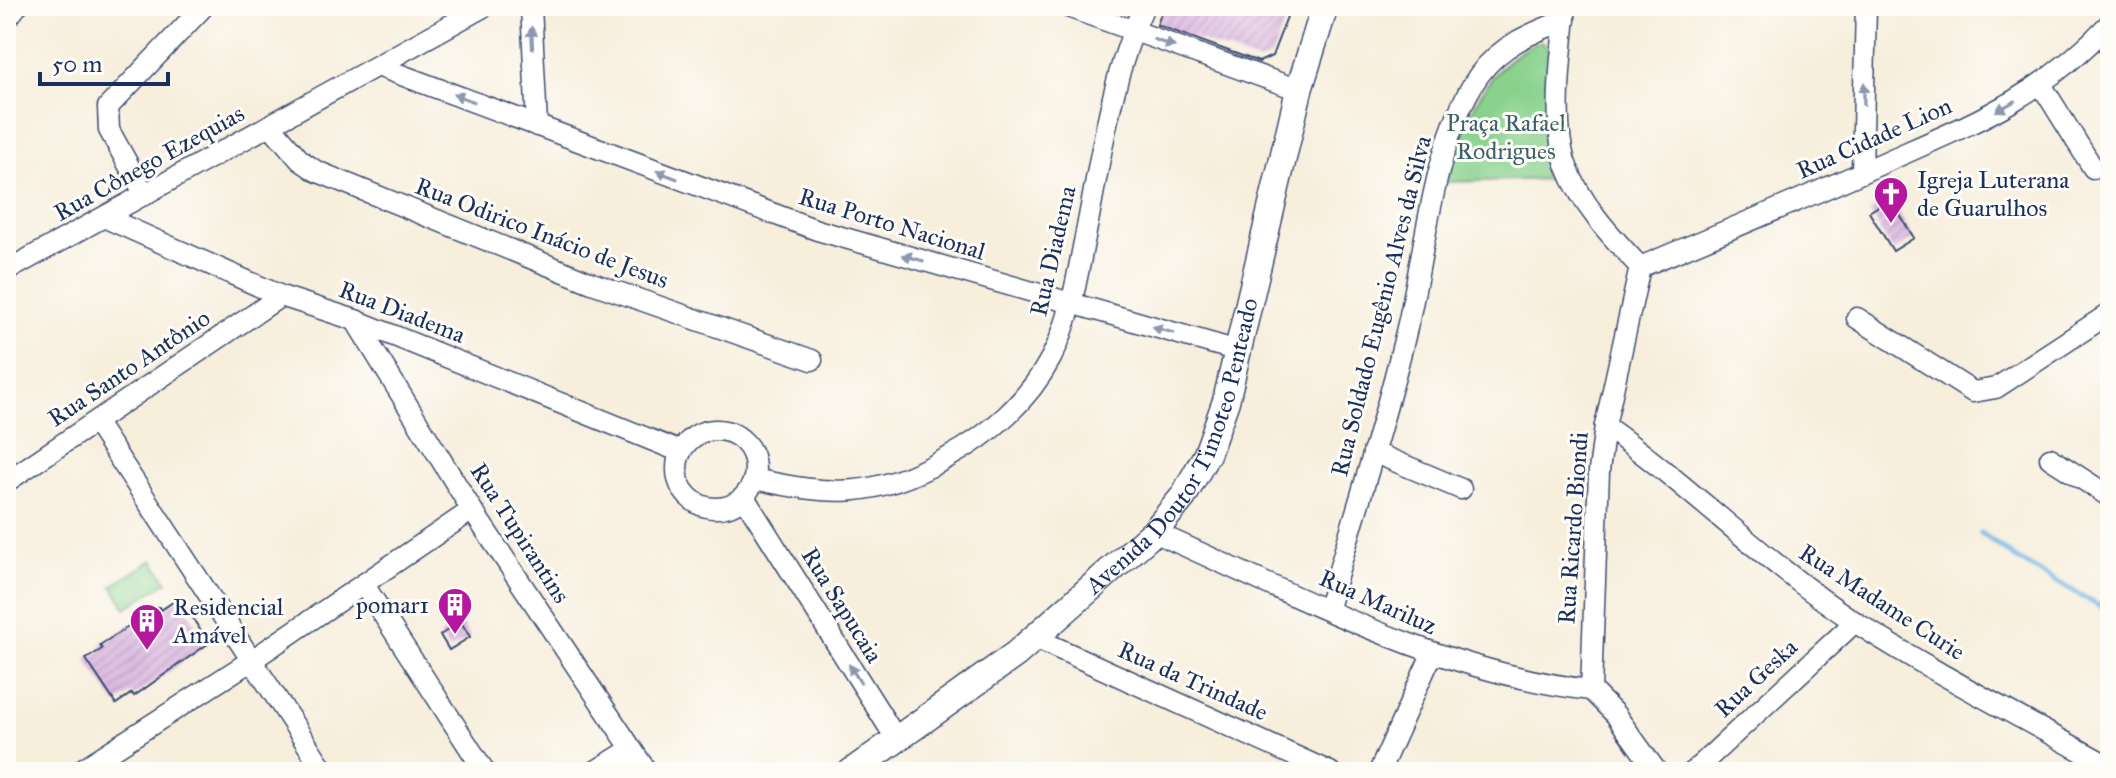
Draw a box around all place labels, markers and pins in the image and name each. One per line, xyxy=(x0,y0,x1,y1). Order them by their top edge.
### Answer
place label: Igreja Luterana de Guarulhos xyxy=(1917,165,2070,223)
church icon: Igreja Luterana de Guarulhos xyxy=(1872,175,1910,225)
building icon: pomar1 xyxy=(436,586,474,636)
place label: pomar1 xyxy=(355,590,429,620)
place label: Residencial Amável xyxy=(172,592,284,650)
building icon: Residencial Amável xyxy=(128,602,166,652)

